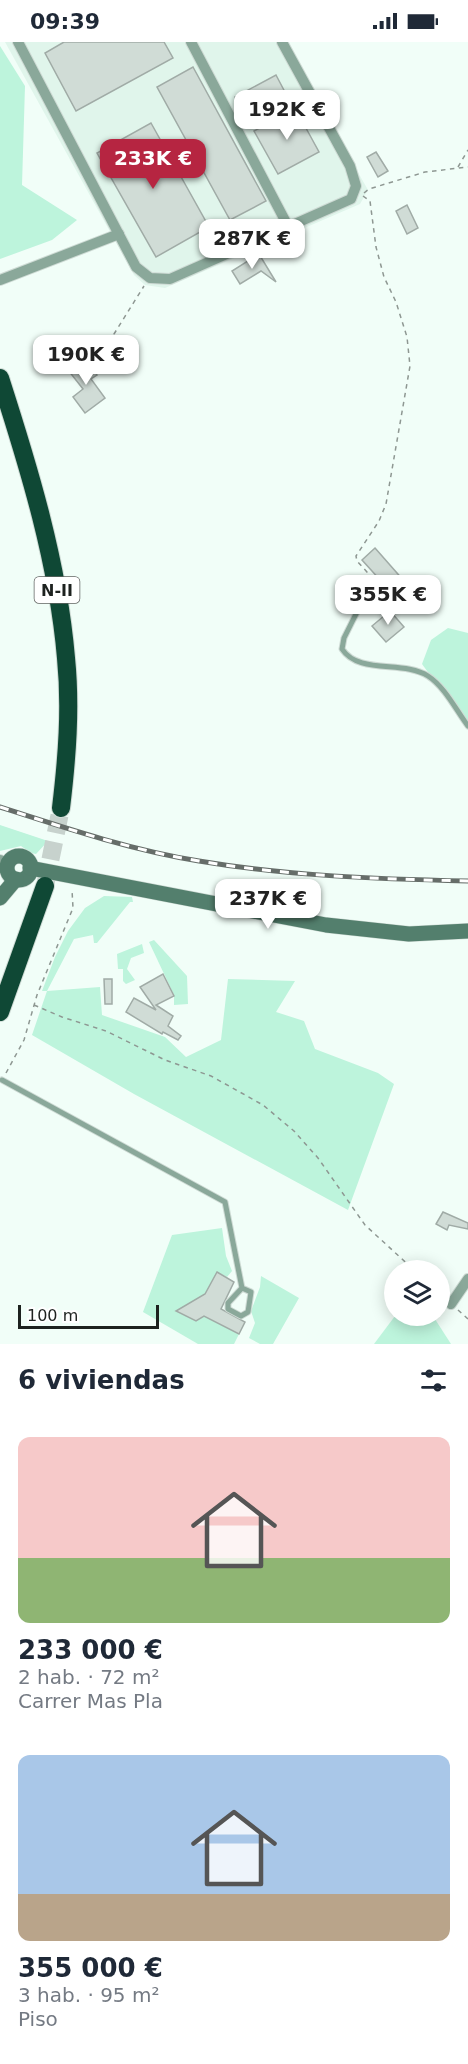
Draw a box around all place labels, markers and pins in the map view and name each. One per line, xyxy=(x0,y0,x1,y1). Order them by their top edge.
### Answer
pin: 192K € xyxy=(238,90,336,141)
pin: 233K € xyxy=(104,139,202,190)
pin: 287K € xyxy=(203,219,301,270)
pin: 190K € xyxy=(37,335,135,386)
pin: 355K € xyxy=(339,575,437,626)
pin: 237K € xyxy=(219,879,317,930)

